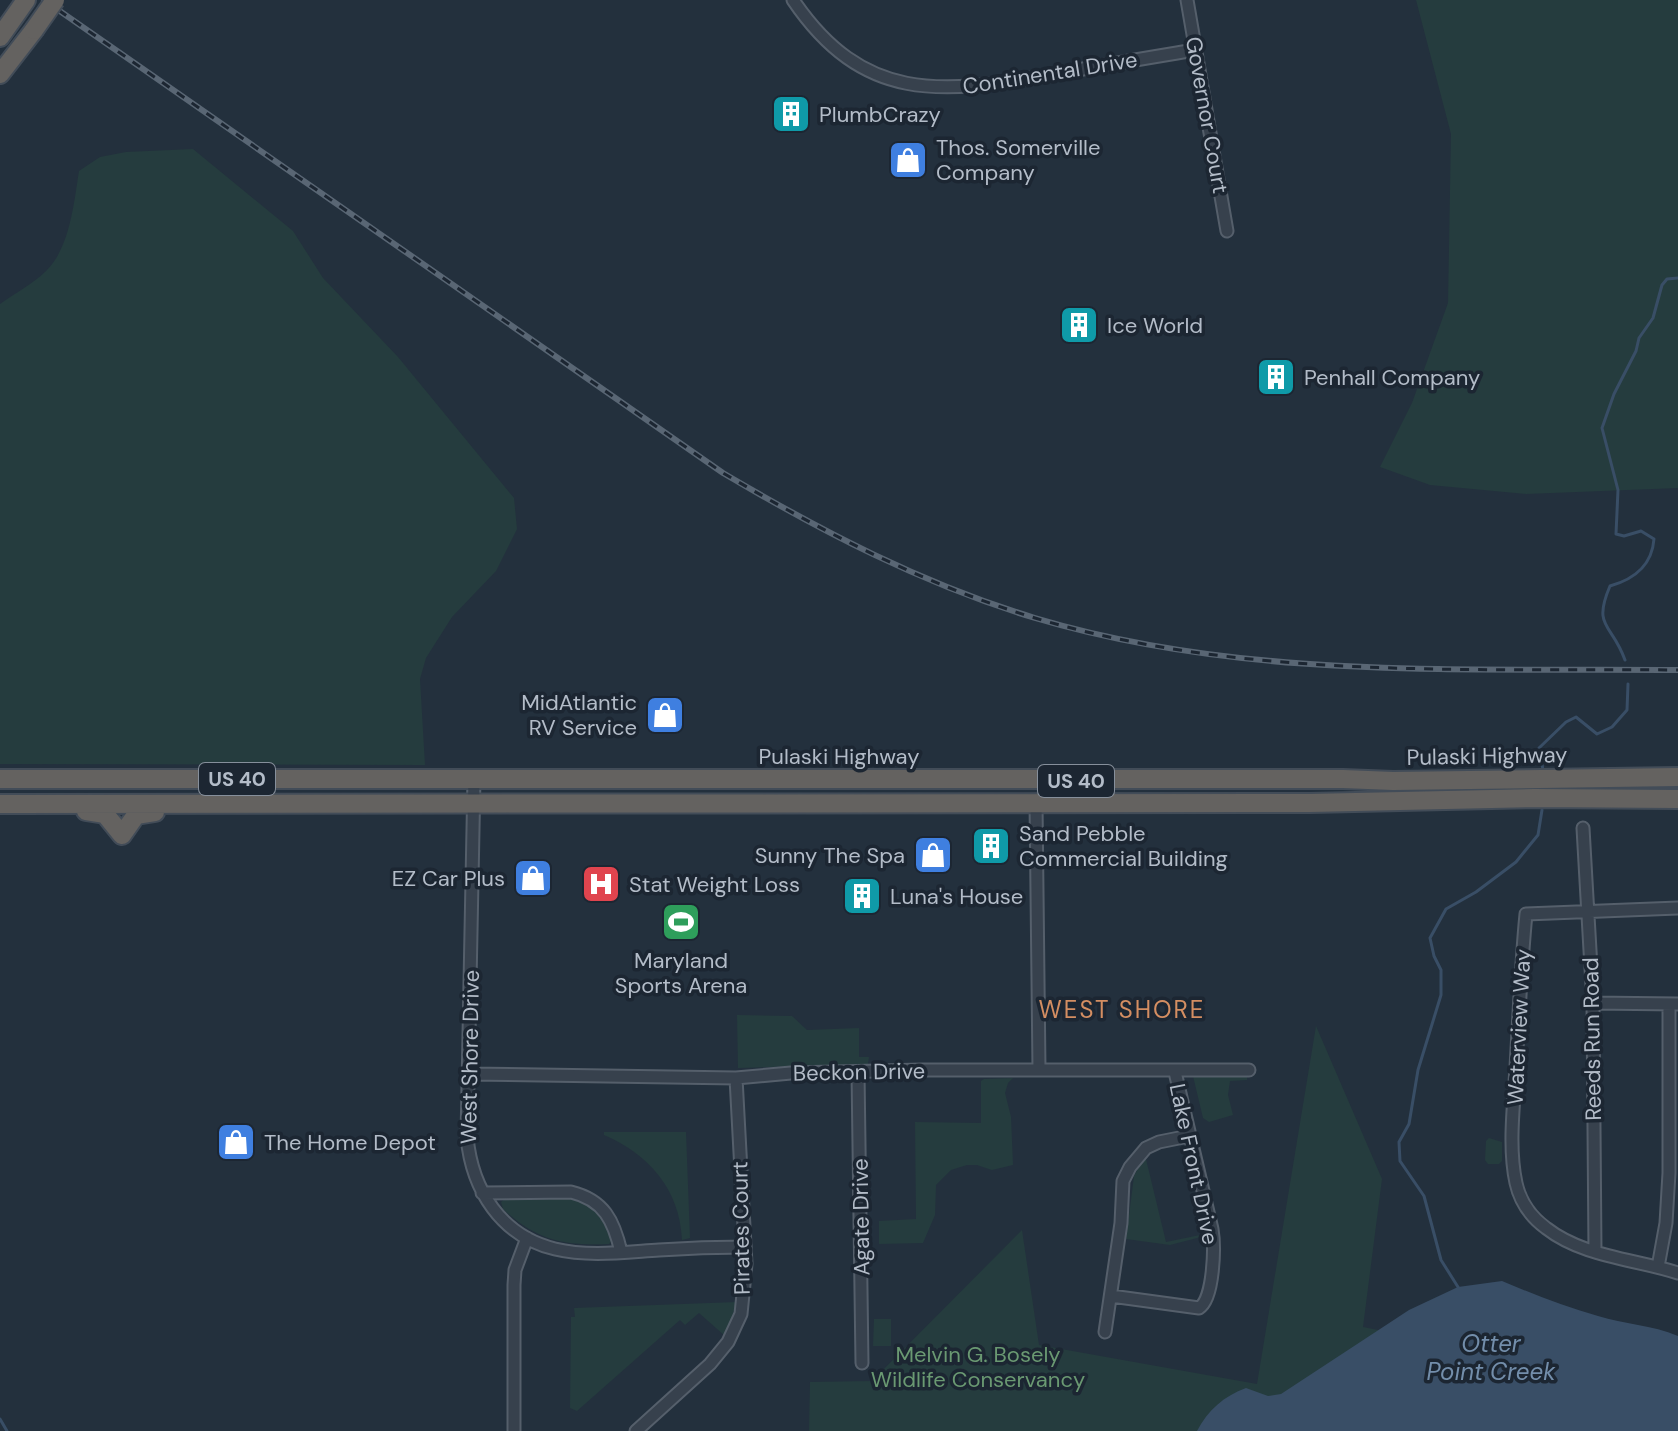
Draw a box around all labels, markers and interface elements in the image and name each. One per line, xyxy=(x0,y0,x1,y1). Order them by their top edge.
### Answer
street label: Governor Court xyxy=(1179,34,1235,196)
street label: Continental Drive xyxy=(961,45,1139,101)
building icon: PlumbCrazy xyxy=(770,93,812,135)
place label: PlumbCrazy xyxy=(819,100,941,129)
place label: Thos. Somerville Company xyxy=(936,133,1101,187)
shop icon: Thos. Somerville Company xyxy=(887,139,929,181)
building icon: Ice World xyxy=(1058,304,1100,346)
place label: Ice World xyxy=(1107,311,1203,340)
building icon: Penhall Company xyxy=(1255,356,1297,398)
place label: Penhall Company xyxy=(1304,363,1480,392)
place label: MidAtlantic RV Service xyxy=(521,688,637,742)
shop icon: MidAtlantic RV Service xyxy=(644,694,686,736)
street label: Pulaski Highway xyxy=(1406,740,1568,772)
street label: Pulaski Highway xyxy=(759,742,919,771)
road number: US 40 xyxy=(199,763,275,795)
road number: US 40 xyxy=(1038,765,1114,797)
place label: Sand Pebble Commercial Building xyxy=(1019,819,1228,873)
building icon: Sand Pebble Commercial Building xyxy=(970,825,1012,867)
shop icon: Sunny The Spa xyxy=(912,834,954,876)
place label: Sunny The Spa xyxy=(755,841,905,870)
shop icon: EZ Car Plus xyxy=(512,857,554,899)
hospital icon: Stat Weight Loss xyxy=(580,863,622,905)
place label: EZ Car Plus xyxy=(392,864,505,893)
place label: Stat Weight Loss xyxy=(629,870,800,899)
building icon: Luna's House xyxy=(841,875,883,917)
place label: Luna's House xyxy=(890,882,1023,911)
sports icon: Maryland Sports Arena xyxy=(660,901,702,943)
place label: Maryland Sports Arena xyxy=(615,946,747,1000)
street label: Waterview Way xyxy=(1500,948,1538,1106)
street label: Reeds Run Road xyxy=(1576,957,1608,1121)
street label: West Shore Drive xyxy=(454,970,486,1144)
district label: WEST SHORE xyxy=(1039,994,1205,1025)
street label: Beckon Drive xyxy=(793,1056,925,1088)
street label: Lake Front Drive xyxy=(1163,1081,1225,1247)
shop icon: The Home Depot xyxy=(215,1121,257,1163)
place label: The Home Depot xyxy=(264,1128,436,1157)
street label: Agate Drive xyxy=(845,1158,877,1276)
street label: Pirates Court xyxy=(725,1161,757,1295)
water label: Otter Point Creek xyxy=(1427,1328,1556,1387)
park label: Melvin G. Bosely Wildlife Conservancy xyxy=(871,1340,1085,1394)

